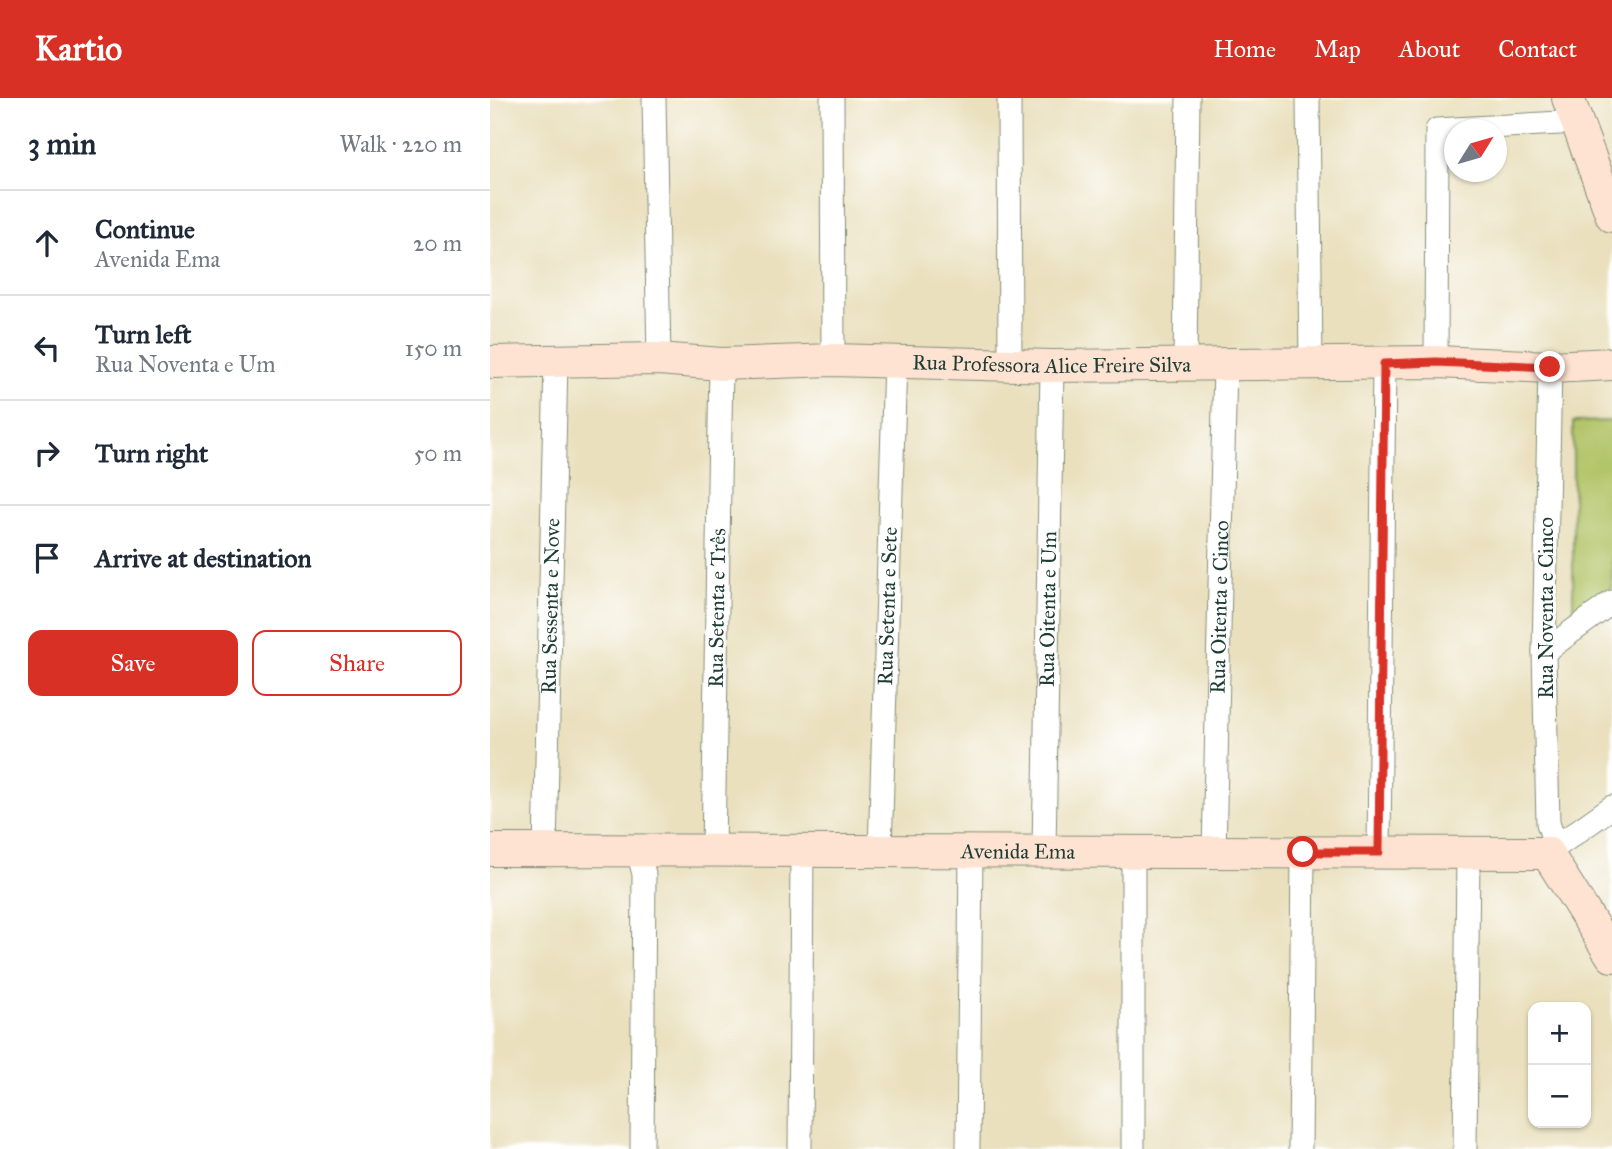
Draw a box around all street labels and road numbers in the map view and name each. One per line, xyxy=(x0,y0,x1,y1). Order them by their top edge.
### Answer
street label: Rua Professora Alice Freire Silva xyxy=(912,349,1191,379)
street label: Rua Sessenta e Nove xyxy=(536,517,565,694)
street label: Rua Noventa e Cinco xyxy=(1533,517,1559,699)
street label: Rua Oitenta e Cinco xyxy=(1205,520,1234,694)
street label: Rua Setenta e Sete xyxy=(872,526,903,686)
street label: Rua Setenta e Três xyxy=(703,528,731,688)
street label: Rua Oitenta e Um xyxy=(1034,530,1062,687)
street label: Avenida Ema xyxy=(960,838,1075,865)

